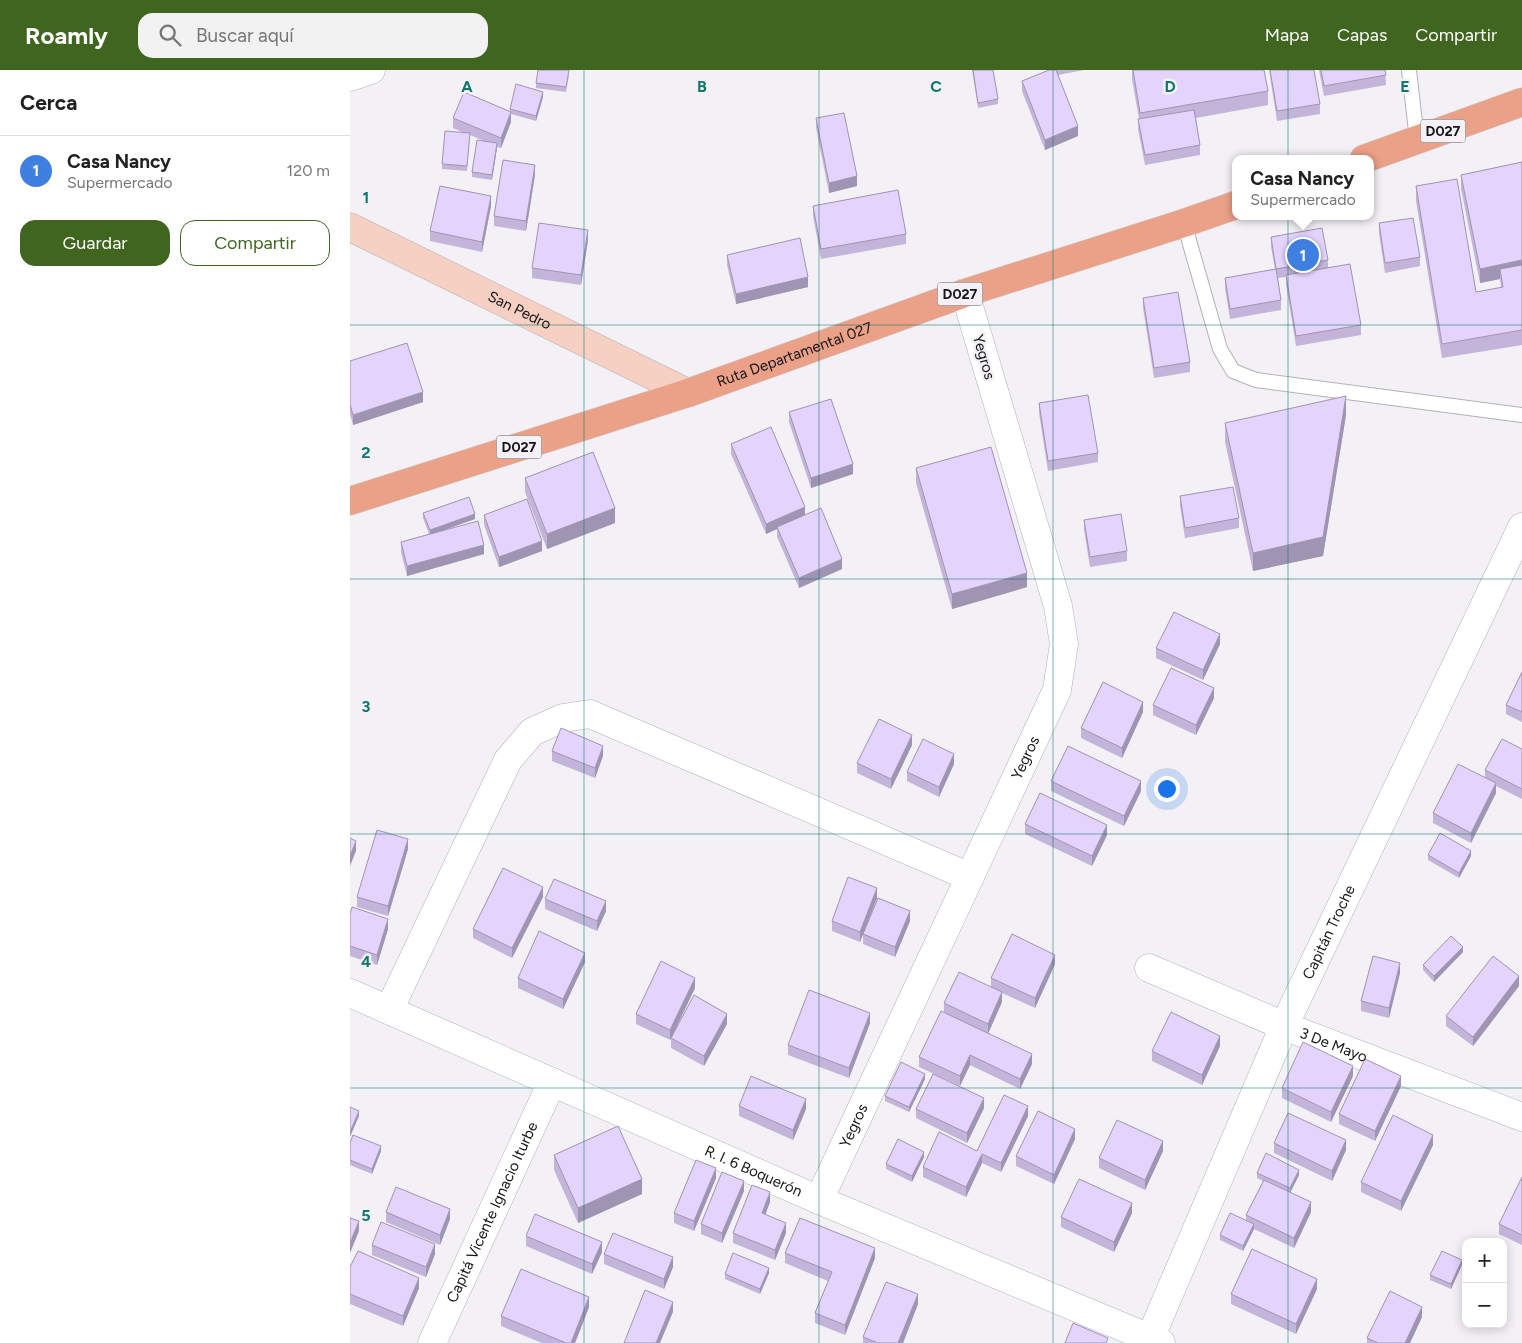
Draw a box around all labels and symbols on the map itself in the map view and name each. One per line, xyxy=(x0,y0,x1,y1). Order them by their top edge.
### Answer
text: A xyxy=(461,77,473,96)
text: B xyxy=(697,77,707,96)
text: C xyxy=(930,77,942,96)
text: D xyxy=(1164,77,1176,96)
text: E xyxy=(1400,77,1410,96)
road number: D027 xyxy=(1420,119,1466,142)
text: 1 xyxy=(363,188,369,207)
pin: 1 xyxy=(1287,236,1319,274)
road number: D027 xyxy=(938,282,982,305)
street label: San Pedro xyxy=(485,287,555,334)
street label: Ruta Departamental 027 xyxy=(714,318,875,391)
street label: Yegros xyxy=(969,332,999,382)
road number: D027 xyxy=(496,436,542,458)
text: 2 xyxy=(361,443,371,462)
text: 3 xyxy=(362,697,371,716)
street label: Yegros xyxy=(1007,733,1043,782)
your location xyxy=(1154,776,1180,802)
street label: Capitán Troche xyxy=(1299,882,1359,982)
text: 4 xyxy=(361,952,371,971)
street label: 3 De Mayo xyxy=(1297,1024,1370,1066)
street label: Yegros xyxy=(836,1101,872,1150)
street label: Capitá Vicente Ignacio Iturbe xyxy=(443,1119,542,1305)
street label: R. I. 6 Boquerón xyxy=(702,1142,805,1200)
text: 5 xyxy=(361,1206,371,1225)

